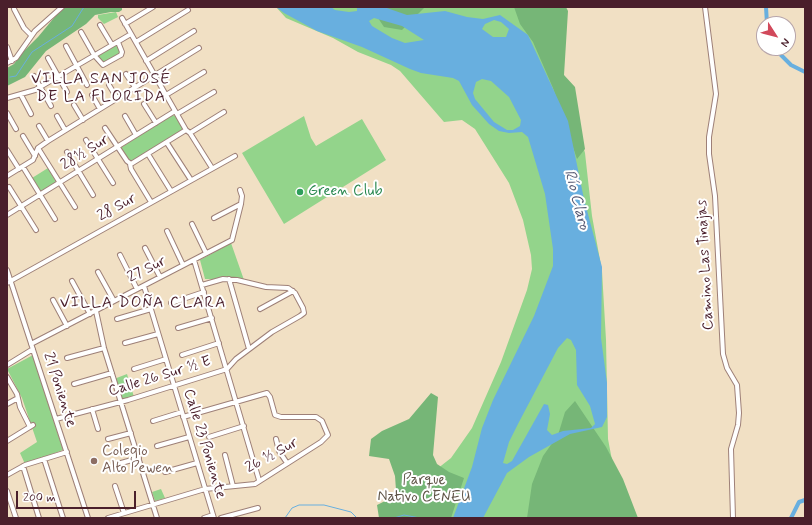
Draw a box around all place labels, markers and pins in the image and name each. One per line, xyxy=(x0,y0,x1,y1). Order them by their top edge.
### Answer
place label: Green Club xyxy=(308,183,383,201)
marker: Green Club xyxy=(295,187,305,197)
place label: Colegio Alto Pewen xyxy=(102,443,174,478)
marker: Colegio Alto Pewen xyxy=(89,456,99,466)

